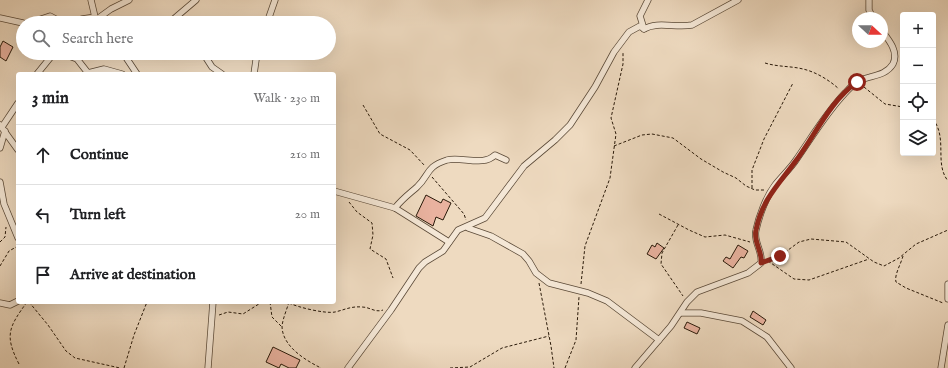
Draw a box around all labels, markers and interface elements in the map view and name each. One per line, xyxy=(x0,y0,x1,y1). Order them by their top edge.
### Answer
north arrow xyxy=(852,12,888,48)
map controls xyxy=(900,12,936,156)
button: + xyxy=(900,12,936,48)
search box xyxy=(16,16,336,60)
icon: search xyxy=(30,27,52,49)
text: Search here xyxy=(62,29,133,48)
button: − xyxy=(900,48,936,84)
route start xyxy=(848,73,866,91)
button: locate xyxy=(900,84,936,120)
text: 3 min xyxy=(32,88,69,109)
text: Walk · 230 m xyxy=(254,90,320,107)
button: layers xyxy=(900,120,936,156)
icon: ahead xyxy=(32,144,54,166)
text: Continue xyxy=(70,145,128,164)
text: 210 m xyxy=(290,146,320,163)
icon: left xyxy=(32,204,54,226)
text: Turn left xyxy=(70,205,126,224)
text: 20 m xyxy=(295,206,320,223)
route end xyxy=(771,247,789,265)
icon: arrive xyxy=(32,264,54,286)
text: Arrive at destination xyxy=(70,265,196,284)

